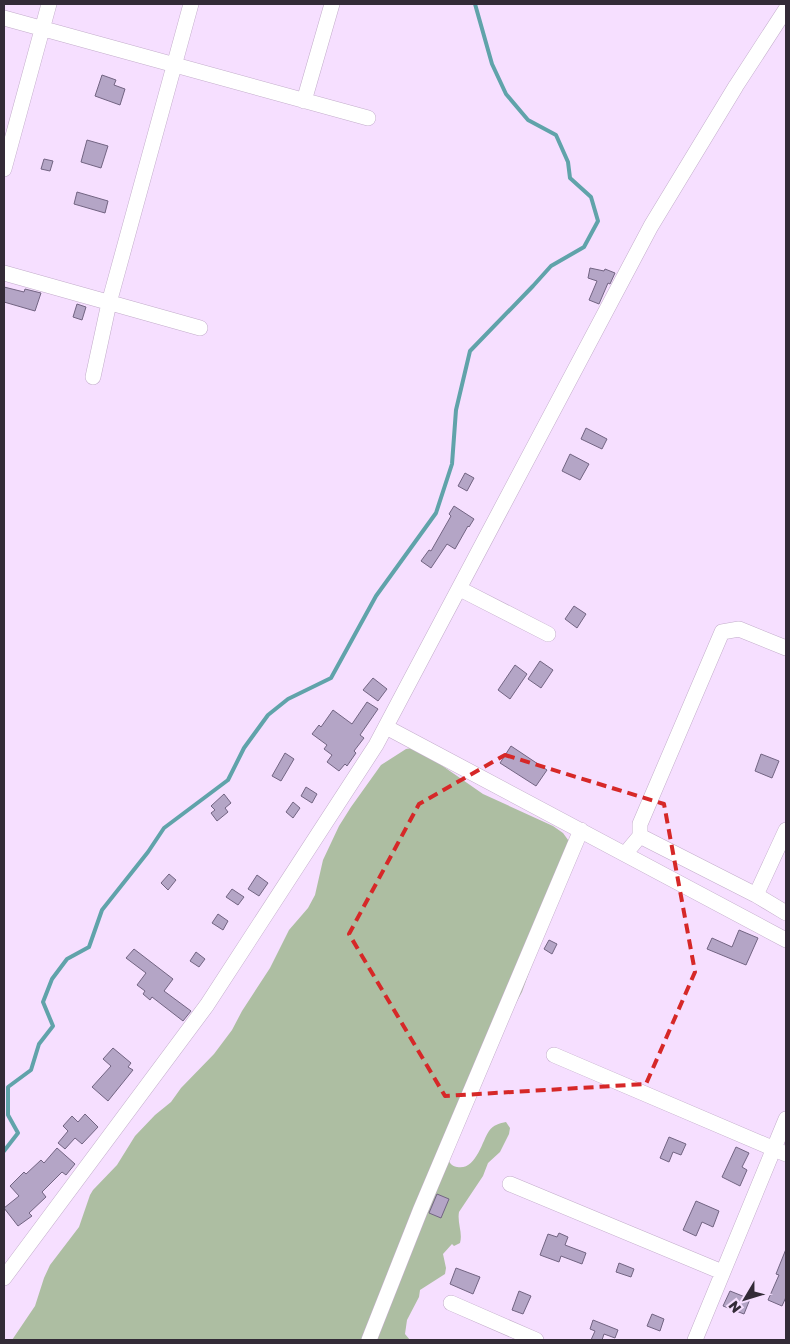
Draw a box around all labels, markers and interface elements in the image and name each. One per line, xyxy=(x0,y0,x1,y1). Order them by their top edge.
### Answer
north arrow xyxy=(720,1274,770,1324)
text: N xyxy=(724,1298,744,1317)

